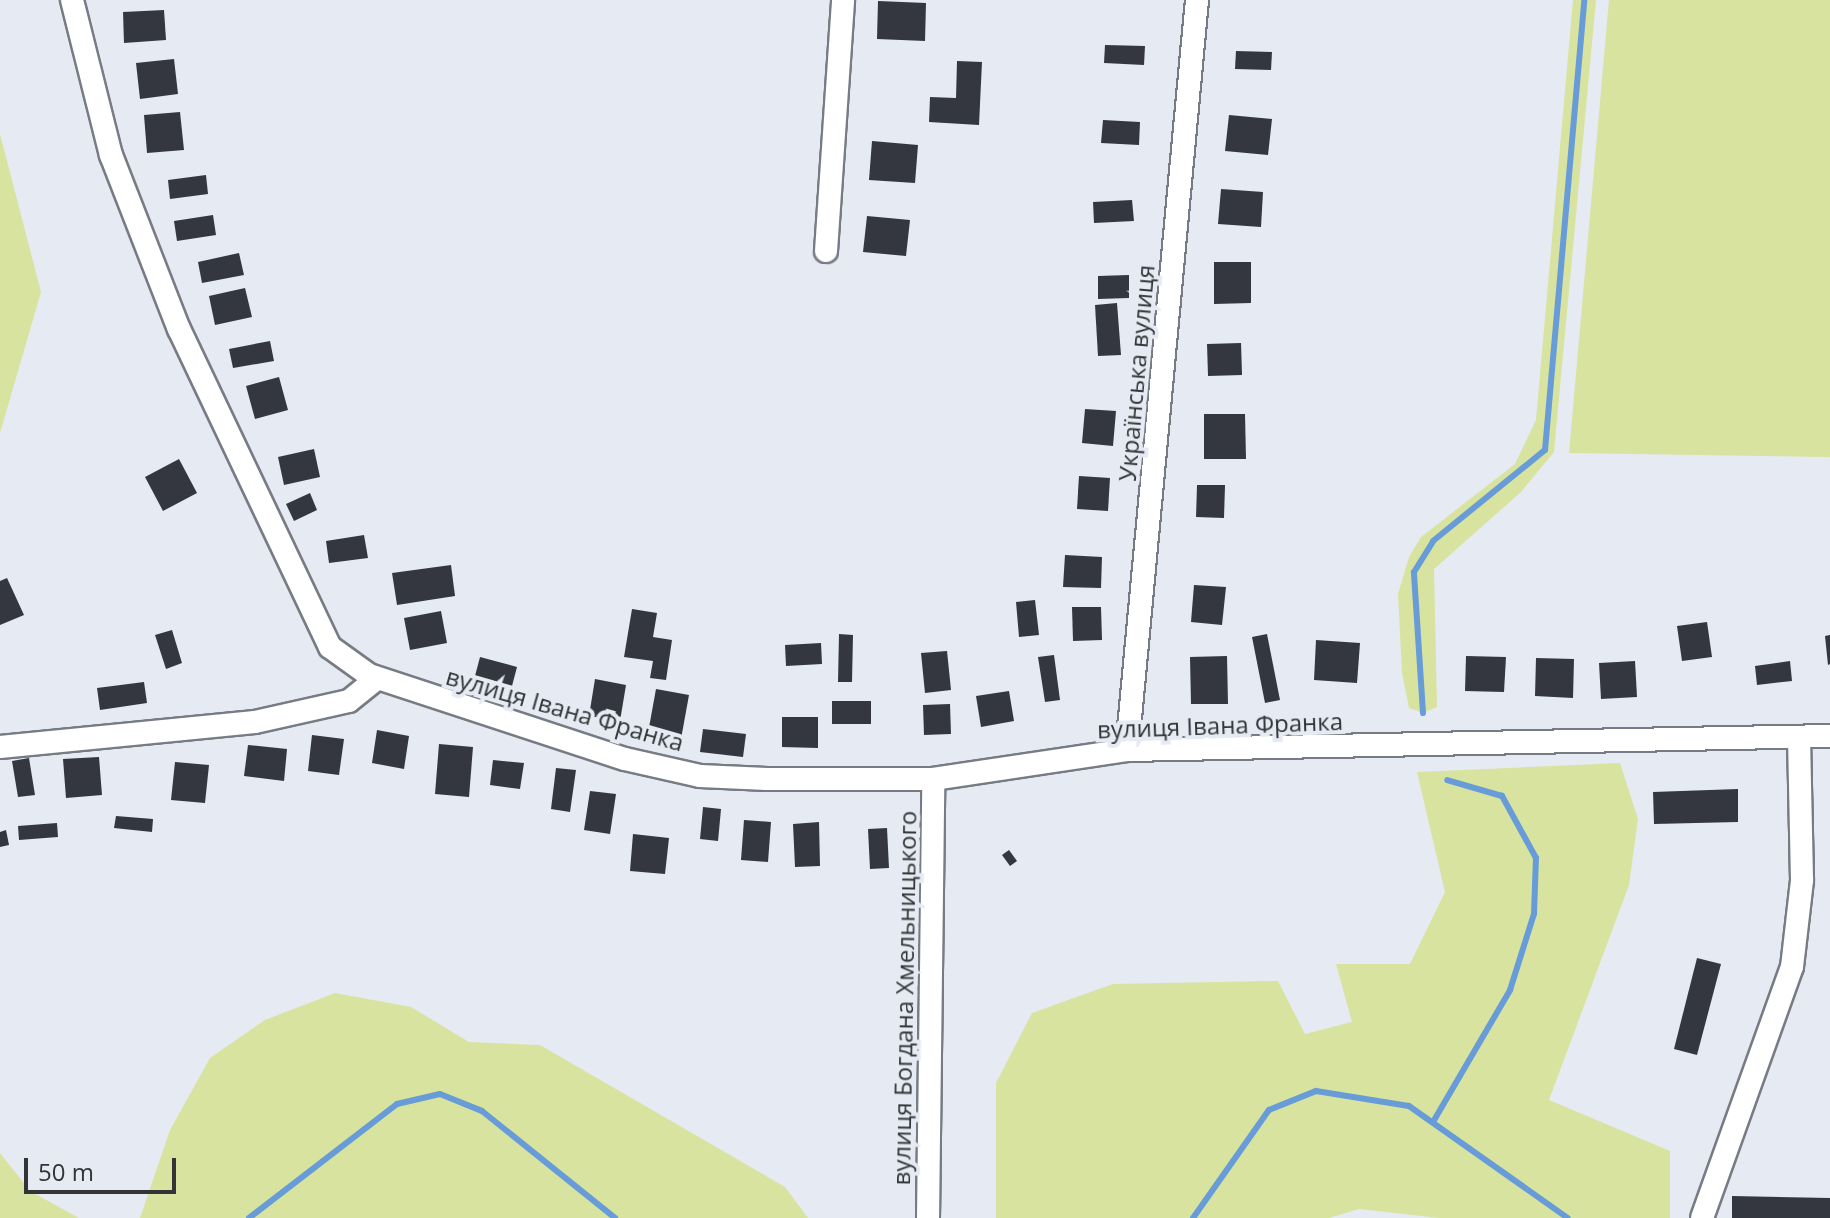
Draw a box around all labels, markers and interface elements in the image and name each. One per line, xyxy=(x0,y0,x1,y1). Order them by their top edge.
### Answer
street label: Українська вулиця xyxy=(1112,264,1160,482)
street label: вулиця Івана Франка xyxy=(443,661,687,757)
street label: вулиця Івана Франка xyxy=(1097,706,1343,744)
street label: вулиця Богдана Хмельницького xyxy=(886,810,922,1186)
scale bar xyxy=(28,1142,180,1192)
text: 50 m xyxy=(38,1155,94,1188)

